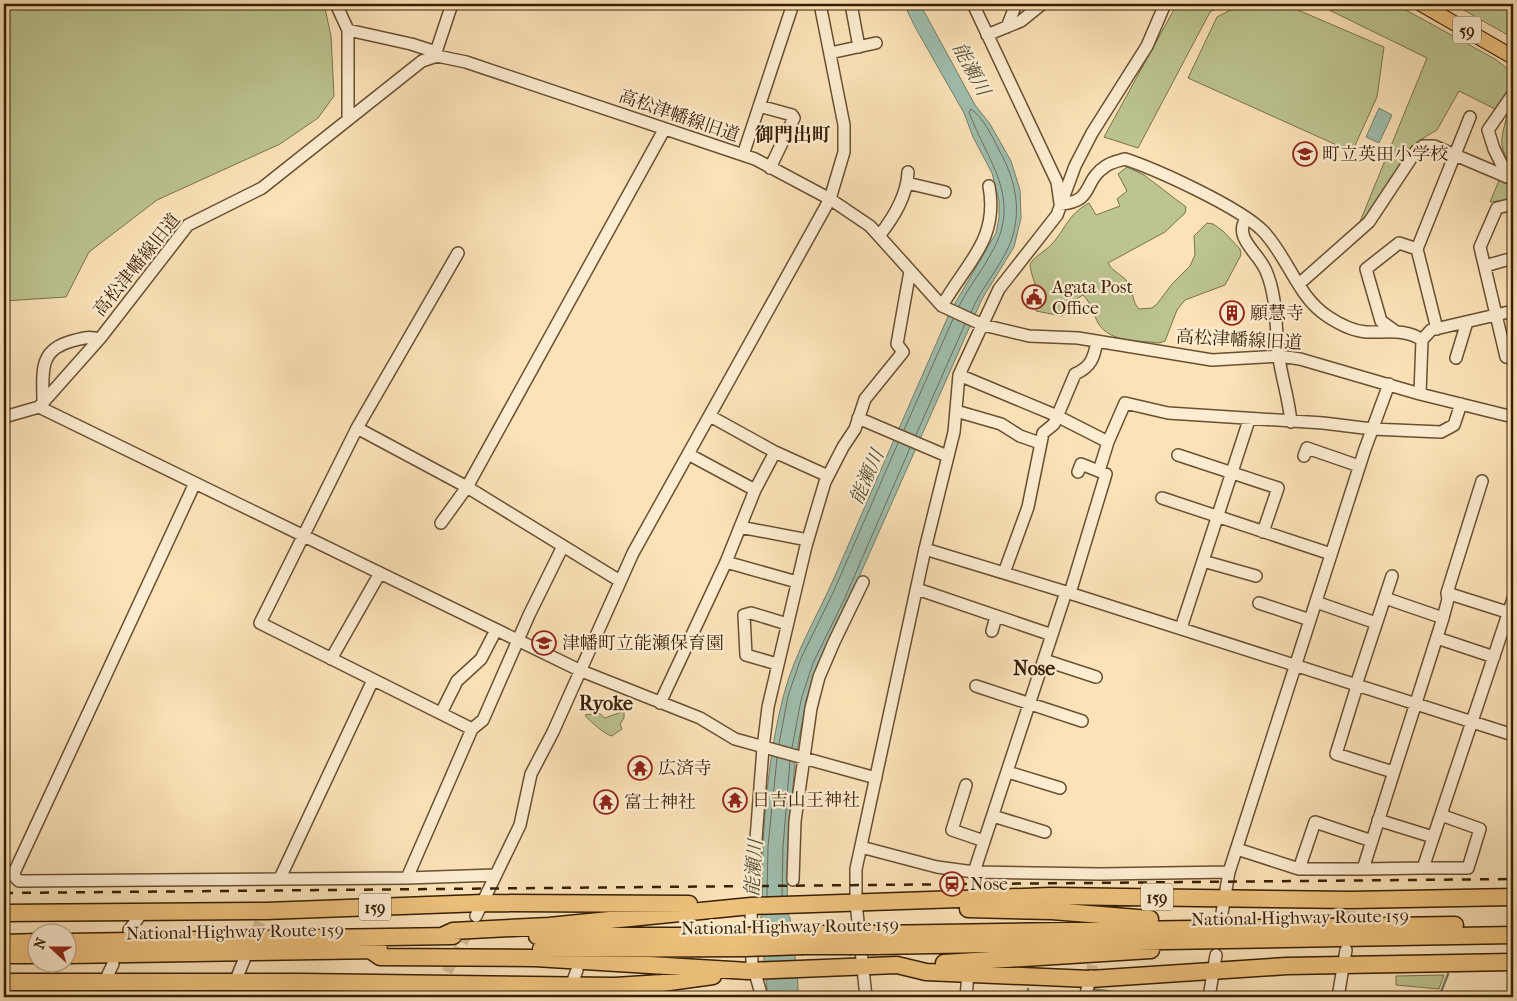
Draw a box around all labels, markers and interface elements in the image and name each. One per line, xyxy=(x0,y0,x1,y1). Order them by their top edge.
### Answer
road number: 59 xyxy=(1453,16,1481,44)
water label: 能瀬川 xyxy=(948,39,995,101)
street label: 高松津幡線旧道 xyxy=(616,86,742,146)
district label: 御門出町 xyxy=(755,124,831,146)
school or university icon: 町立英田小学校 xyxy=(1292,141,1318,167)
place label: 町立英田小学校 xyxy=(1322,144,1448,165)
street label: 高松津幡線旧道 xyxy=(89,209,185,321)
place label: Agata Post Office xyxy=(1051,277,1133,319)
public building icon: Agata Post Office xyxy=(1021,284,1047,310)
building icon: 願慧寺 xyxy=(1219,300,1245,326)
place label: 願慧寺 xyxy=(1250,303,1304,324)
street label: 高松津幡線旧道 xyxy=(1176,326,1302,354)
water label: 能瀬川 xyxy=(845,445,889,508)
school or university icon: 津幡町立能瀬保育園 xyxy=(531,630,557,656)
place label: 津幡町立能瀬保育園 xyxy=(562,633,724,654)
district label: Nose xyxy=(1013,657,1055,680)
district label: Ryoke xyxy=(579,692,633,715)
temple icon: 広済寺 xyxy=(627,755,653,781)
place label: 広済寺 xyxy=(658,758,712,779)
temple icon: 日吉山王神社 xyxy=(722,787,748,813)
temple icon: 富士神社 xyxy=(593,789,619,815)
place label: 日吉山王神社 xyxy=(752,790,860,811)
place label: 富士神社 xyxy=(624,792,696,813)
water label: 能瀬川 xyxy=(741,837,767,897)
station icon: Nose xyxy=(939,871,965,897)
place label: Nose xyxy=(970,874,1008,895)
road number: 159 xyxy=(1141,884,1173,910)
road number: 159 xyxy=(359,894,391,920)
street label: National Highway Route 159 xyxy=(1191,906,1409,930)
street label: National Highway Route 159 xyxy=(681,915,899,939)
street label: National Highway Route 159 xyxy=(126,920,344,944)
north arrow xyxy=(28,924,78,974)
text: N xyxy=(30,935,50,952)

